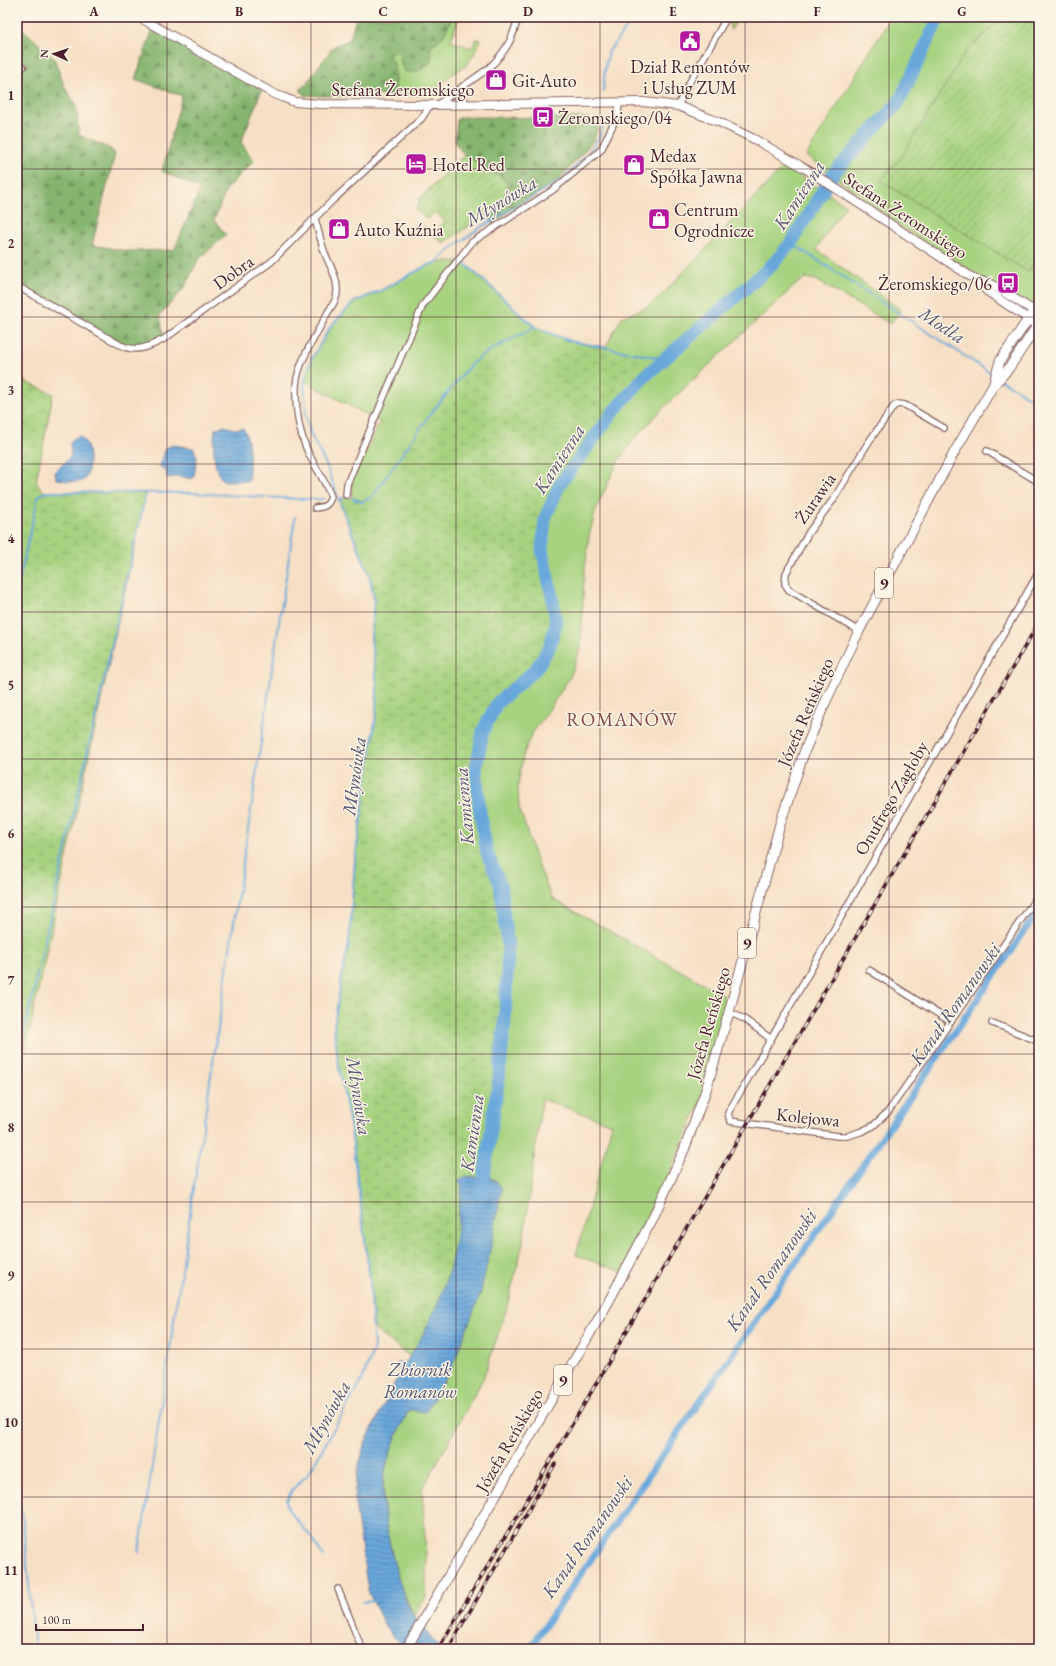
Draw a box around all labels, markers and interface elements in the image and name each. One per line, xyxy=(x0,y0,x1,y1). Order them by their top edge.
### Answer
text: A xyxy=(88,3,99,20)
text: B xyxy=(235,3,243,20)
text: C xyxy=(378,3,388,20)
text: D xyxy=(523,3,533,20)
text: E xyxy=(669,3,677,20)
text: F xyxy=(813,3,821,20)
text: G xyxy=(957,3,967,20)
public building icon: Dział Remontów i Usług ZUM xyxy=(677,28,703,54)
north arrow xyxy=(34,34,74,74)
text: N xyxy=(37,49,51,58)
place label: Dział Remontów i Usług ZUM xyxy=(630,55,750,99)
shop icon: Git-Auto xyxy=(483,67,509,93)
place label: Git-Auto xyxy=(512,69,577,92)
street label: Stefana Żeromskiego xyxy=(331,78,475,101)
text: 1 xyxy=(8,87,15,104)
bus stop icon: Żeromskiego/04 xyxy=(530,104,556,130)
place label: Żeromskiego/04 xyxy=(558,106,672,129)
place label: Medax Spółka Jawna xyxy=(650,144,743,188)
hotel icon: Hotel Red xyxy=(403,151,429,177)
shop icon: Medax Spółka Jawna xyxy=(621,152,647,178)
place label: Hotel Red xyxy=(432,153,506,176)
water label: Kamienna xyxy=(767,156,831,235)
street label: Stefana Żeromskiego xyxy=(840,166,972,264)
water label: Młynówka xyxy=(460,170,541,233)
place label: Centrum Ogrodnicze xyxy=(674,198,754,242)
shop icon: Centrum Ogrodnicze xyxy=(646,206,672,232)
shop icon: Auto Kuźnia xyxy=(326,216,352,242)
place label: Auto Kuźnia xyxy=(353,218,445,241)
text: 2 xyxy=(8,235,15,252)
street label: Dobra xyxy=(208,249,259,295)
bus stop icon: Żeromskiego/06 xyxy=(995,270,1021,296)
place label: Żeromskiego/06 xyxy=(878,272,992,295)
water label: Modła xyxy=(913,300,970,349)
text: 3 xyxy=(8,382,15,399)
water label: Kamienna xyxy=(527,420,591,499)
street label: Żurawia xyxy=(789,467,841,528)
text: 4 xyxy=(8,530,15,547)
road number: 9 xyxy=(875,568,893,598)
street label: Józefa Reńskiego xyxy=(771,654,838,772)
text: 5 xyxy=(8,677,14,694)
district label: ROMANÓW xyxy=(566,707,678,732)
water label: Młynówka xyxy=(336,735,372,818)
street label: Onufrego Zagłoby xyxy=(849,737,933,859)
water label: Kamienna xyxy=(448,766,480,847)
text: 6 xyxy=(8,825,15,842)
road number: 9 xyxy=(738,928,756,958)
water label: Kanał Romanowski xyxy=(903,937,1007,1071)
street label: Józefa Reńskiego xyxy=(680,964,735,1084)
text: 7 xyxy=(8,972,15,989)
water label: Młynówka xyxy=(340,1054,378,1137)
water label: Kamienna xyxy=(454,1093,490,1174)
street label: Kolejowa xyxy=(775,1102,842,1132)
text: 8 xyxy=(8,1119,15,1136)
water label: Kanał Romanowski xyxy=(719,1203,823,1337)
text: 9 xyxy=(8,1267,15,1284)
water label: Zbiornik Romanów xyxy=(383,1357,457,1404)
road number: 9 xyxy=(554,1365,572,1395)
water label: Młynówka xyxy=(295,1376,356,1459)
street label: Józefa Reńskiego xyxy=(469,1384,548,1498)
text: 10 xyxy=(4,1414,18,1431)
water label: Kanał Romanowski xyxy=(535,1470,639,1604)
text: 11 xyxy=(4,1562,18,1579)
scale bar xyxy=(36,1606,143,1632)
text: 100 m xyxy=(42,1612,72,1628)

